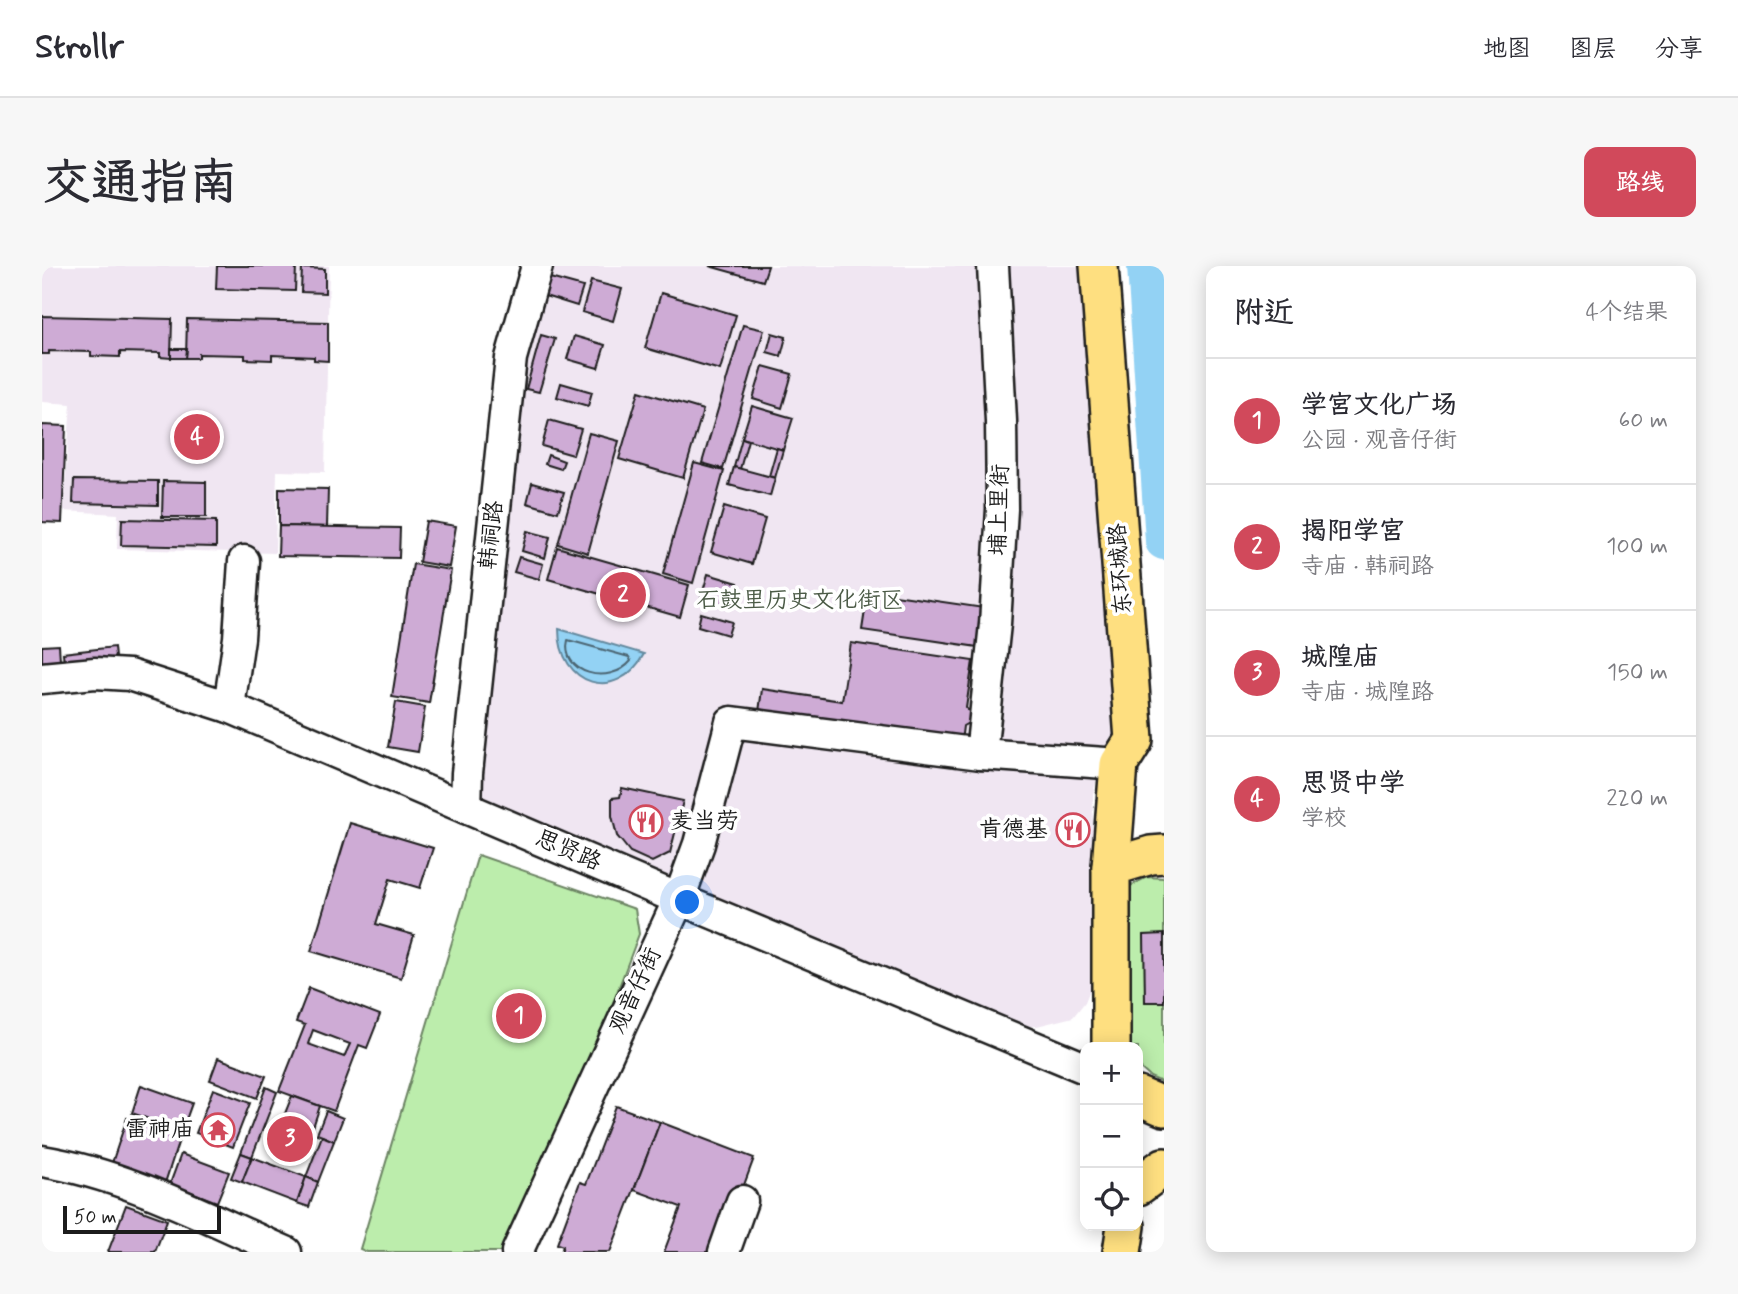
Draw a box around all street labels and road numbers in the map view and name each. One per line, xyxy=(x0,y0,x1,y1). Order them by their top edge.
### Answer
street label: 埔上里街 xyxy=(983,464,1017,556)
street label: 韩祠路 xyxy=(473,499,511,571)
street label: 东环城路 xyxy=(1103,522,1139,616)
street label: 思贤路 xyxy=(530,824,606,878)
street label: 观音仔街 xyxy=(603,943,669,1039)

